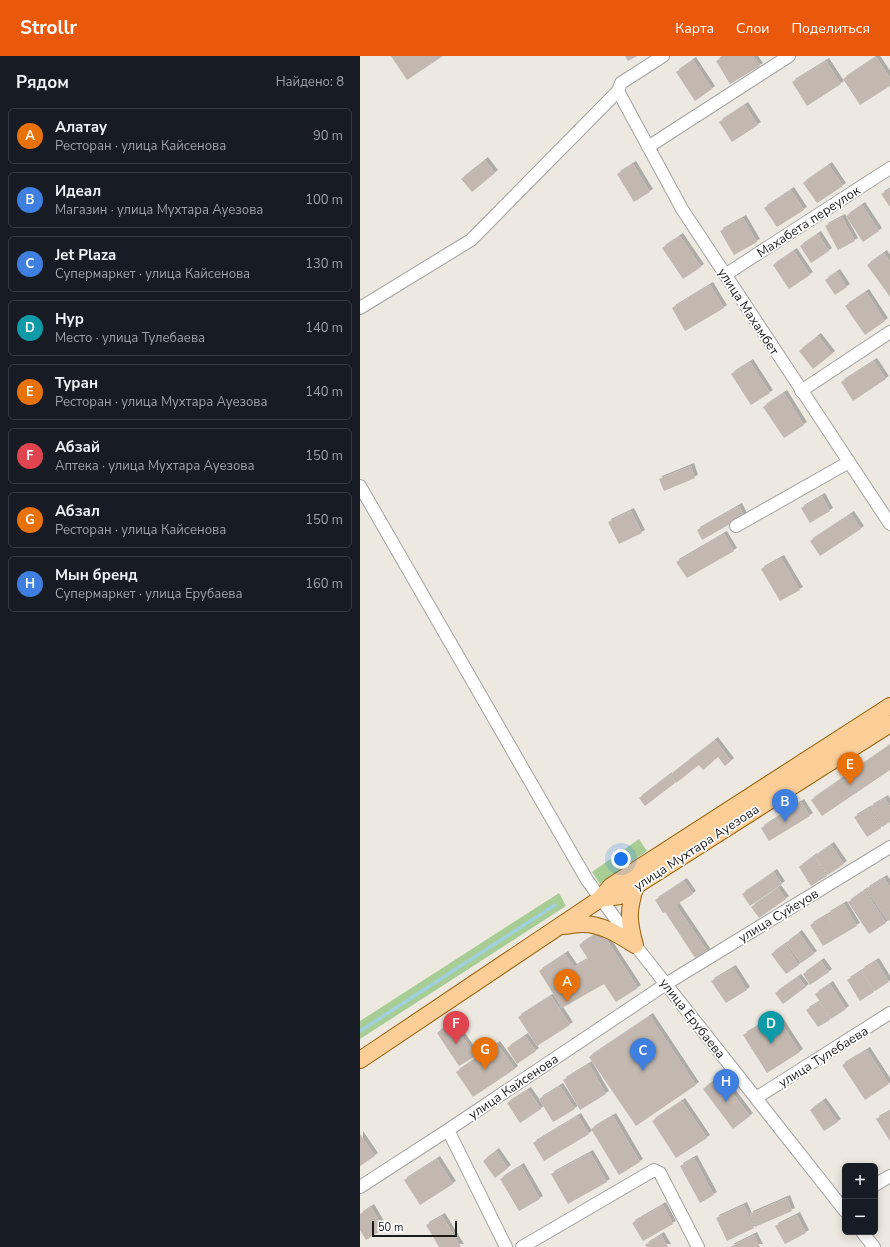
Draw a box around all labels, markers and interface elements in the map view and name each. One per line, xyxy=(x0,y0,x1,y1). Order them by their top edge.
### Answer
text: Strollr xyxy=(20,15,77,41)
text: Карта xyxy=(675,19,714,38)
text: Слои xyxy=(736,19,770,38)
text: Поделиться xyxy=(792,19,870,38)
text: Рядом xyxy=(16,71,69,94)
text: Найдено: 8 xyxy=(276,73,344,91)
text: Алатау xyxy=(55,117,107,137)
text: A xyxy=(25,127,35,145)
text: 90 m xyxy=(313,127,343,145)
text: Ресторан · улица Кайсенова xyxy=(55,137,226,155)
text: Идеал xyxy=(55,181,101,201)
street label: Махабета переулок xyxy=(753,182,864,262)
text: B xyxy=(26,191,34,209)
text: 100 m xyxy=(305,191,343,209)
text: Магазин · улица Мухтара Ауезова xyxy=(55,201,263,219)
text: Jet Plaza xyxy=(55,245,116,265)
text: C xyxy=(26,255,34,273)
text: 130 m xyxy=(305,255,343,273)
text: Супермаркет · улица Кайсенова xyxy=(55,265,250,283)
street label: улица Махамбет xyxy=(713,265,783,359)
text: Нур xyxy=(55,309,84,329)
text: D xyxy=(25,319,35,337)
text: 140 m xyxy=(305,319,343,337)
text: Место · улица Тулебаева xyxy=(55,329,205,347)
text: Туран xyxy=(55,373,98,393)
text: E xyxy=(26,383,34,401)
text: 140 m xyxy=(305,383,343,401)
text: Ресторан · улица Мухтара Ауезова xyxy=(55,393,267,411)
text: Абзай xyxy=(55,437,100,457)
text: F xyxy=(26,447,34,465)
text: 150 m xyxy=(305,447,343,465)
text: Аптека · улица Мухтара Ауезова xyxy=(55,457,255,475)
text: Абзал xyxy=(55,501,100,521)
text: G xyxy=(25,511,35,529)
text: 150 m xyxy=(305,511,343,529)
text: Ресторан · улица Кайсенова xyxy=(55,521,226,539)
text: Мын бренд xyxy=(55,565,138,585)
text: H xyxy=(25,575,35,593)
text: 160 m xyxy=(305,575,343,593)
text: Супермаркет · улица Ерубаева xyxy=(55,585,242,603)
pin: E xyxy=(837,752,863,785)
pin: B xyxy=(772,789,798,822)
street label: улица Мухтара Ауезова xyxy=(630,800,763,895)
your location xyxy=(611,849,631,869)
street label: улица Суйеуов xyxy=(735,885,822,947)
pin: A xyxy=(554,969,580,1002)
street label: улица Ерубаева xyxy=(655,975,729,1062)
pin: F xyxy=(443,1011,469,1044)
pin: D xyxy=(758,1011,784,1044)
street label: улица Тулебаева xyxy=(775,1022,872,1092)
pin: G xyxy=(472,1037,498,1070)
pin: C xyxy=(630,1038,656,1071)
street label: улица Кайсенова xyxy=(465,1050,562,1124)
pin: H xyxy=(713,1069,739,1102)
map controls xyxy=(842,1163,878,1235)
button: + xyxy=(842,1163,878,1199)
button: − xyxy=(842,1199,878,1235)
scale bar xyxy=(372,1219,457,1238)
text: 50 m xyxy=(378,1220,403,1235)

